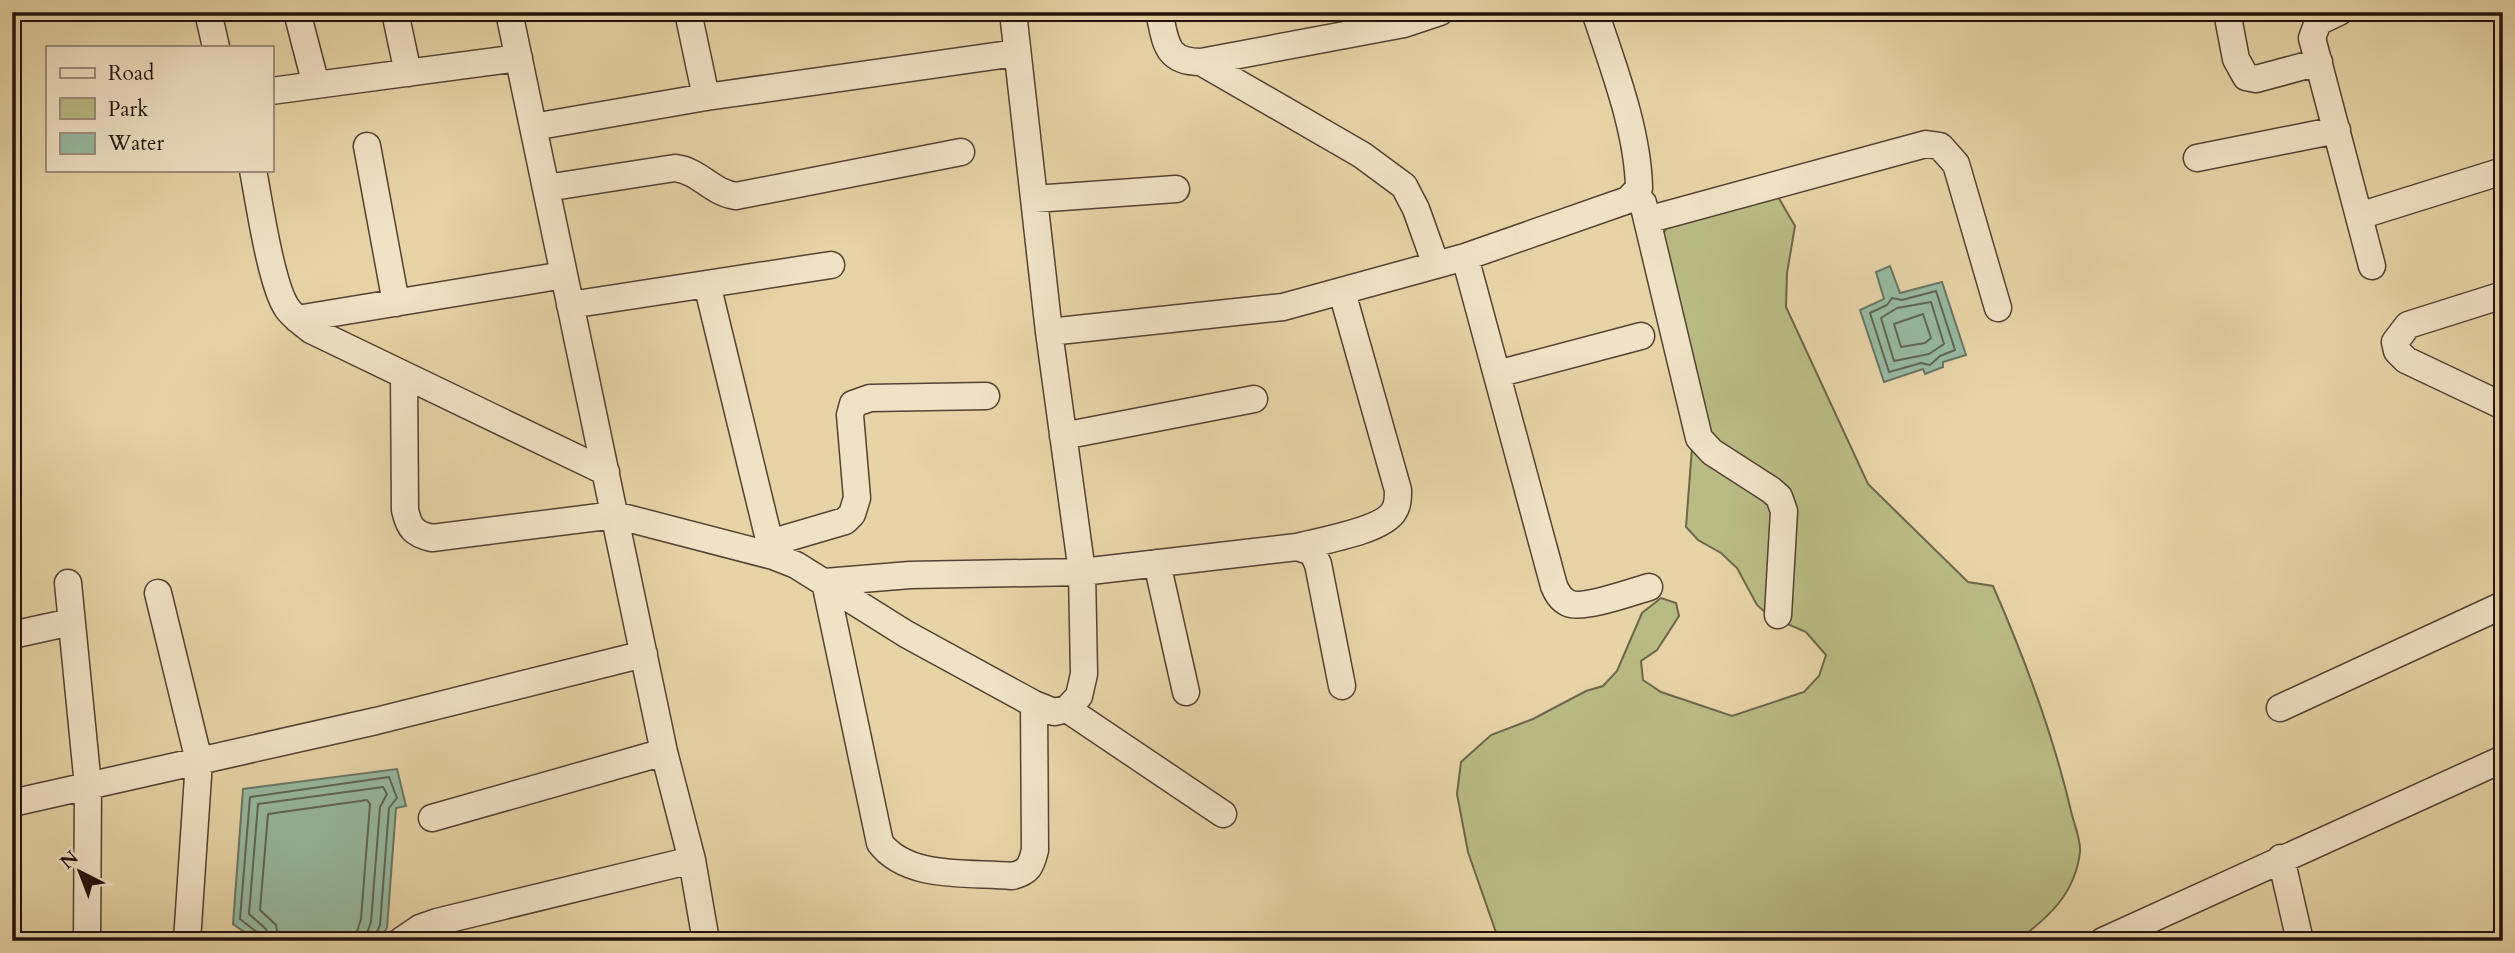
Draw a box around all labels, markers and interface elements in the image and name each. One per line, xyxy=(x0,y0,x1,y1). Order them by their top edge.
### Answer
legend xyxy=(46,46,273,172)
text: Road xyxy=(108,59,154,88)
text: Park xyxy=(108,95,149,124)
text: Water xyxy=(107,129,164,158)
north arrow xyxy=(46,838,116,908)
text: N xyxy=(54,845,84,875)

